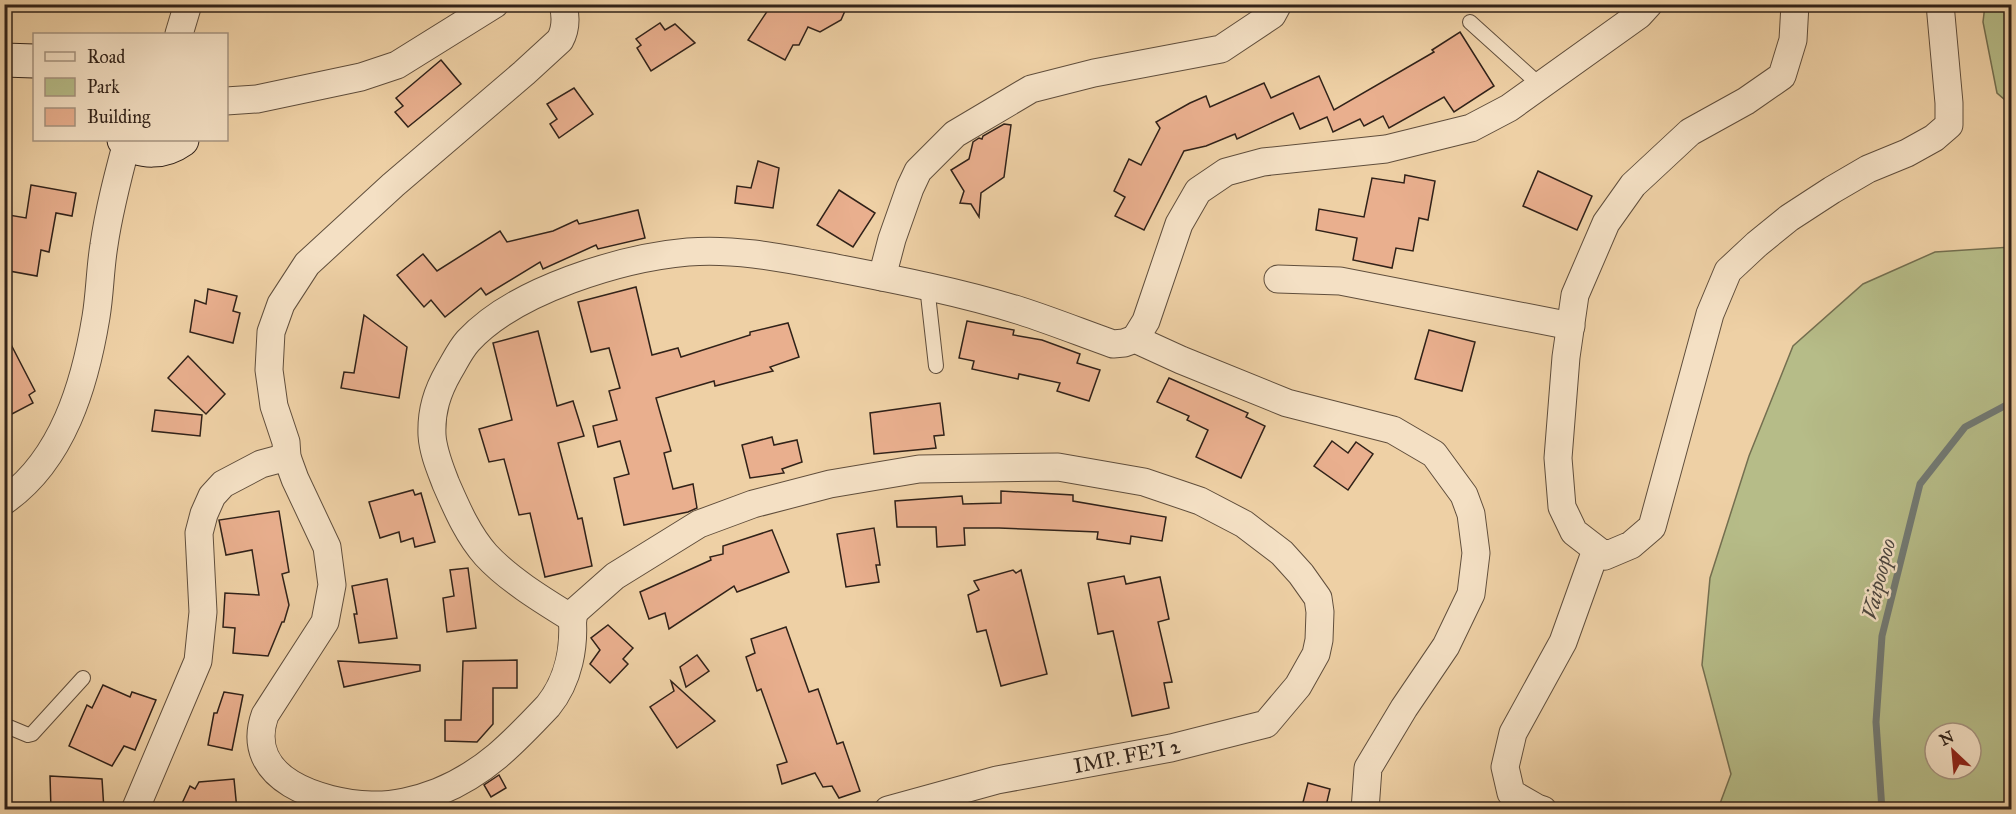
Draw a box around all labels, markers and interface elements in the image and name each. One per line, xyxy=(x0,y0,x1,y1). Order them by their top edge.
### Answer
legend xyxy=(33,33,228,141)
text: Road xyxy=(87,46,125,68)
text: Park xyxy=(87,76,120,98)
text: Building xyxy=(87,106,151,129)
water label: Vaipoopoo xyxy=(1855,536,1902,622)
north arrow xyxy=(1923,721,1983,781)
text: N xyxy=(1936,726,1957,749)
street label: IMP. FE'I 2 xyxy=(1071,733,1183,779)

